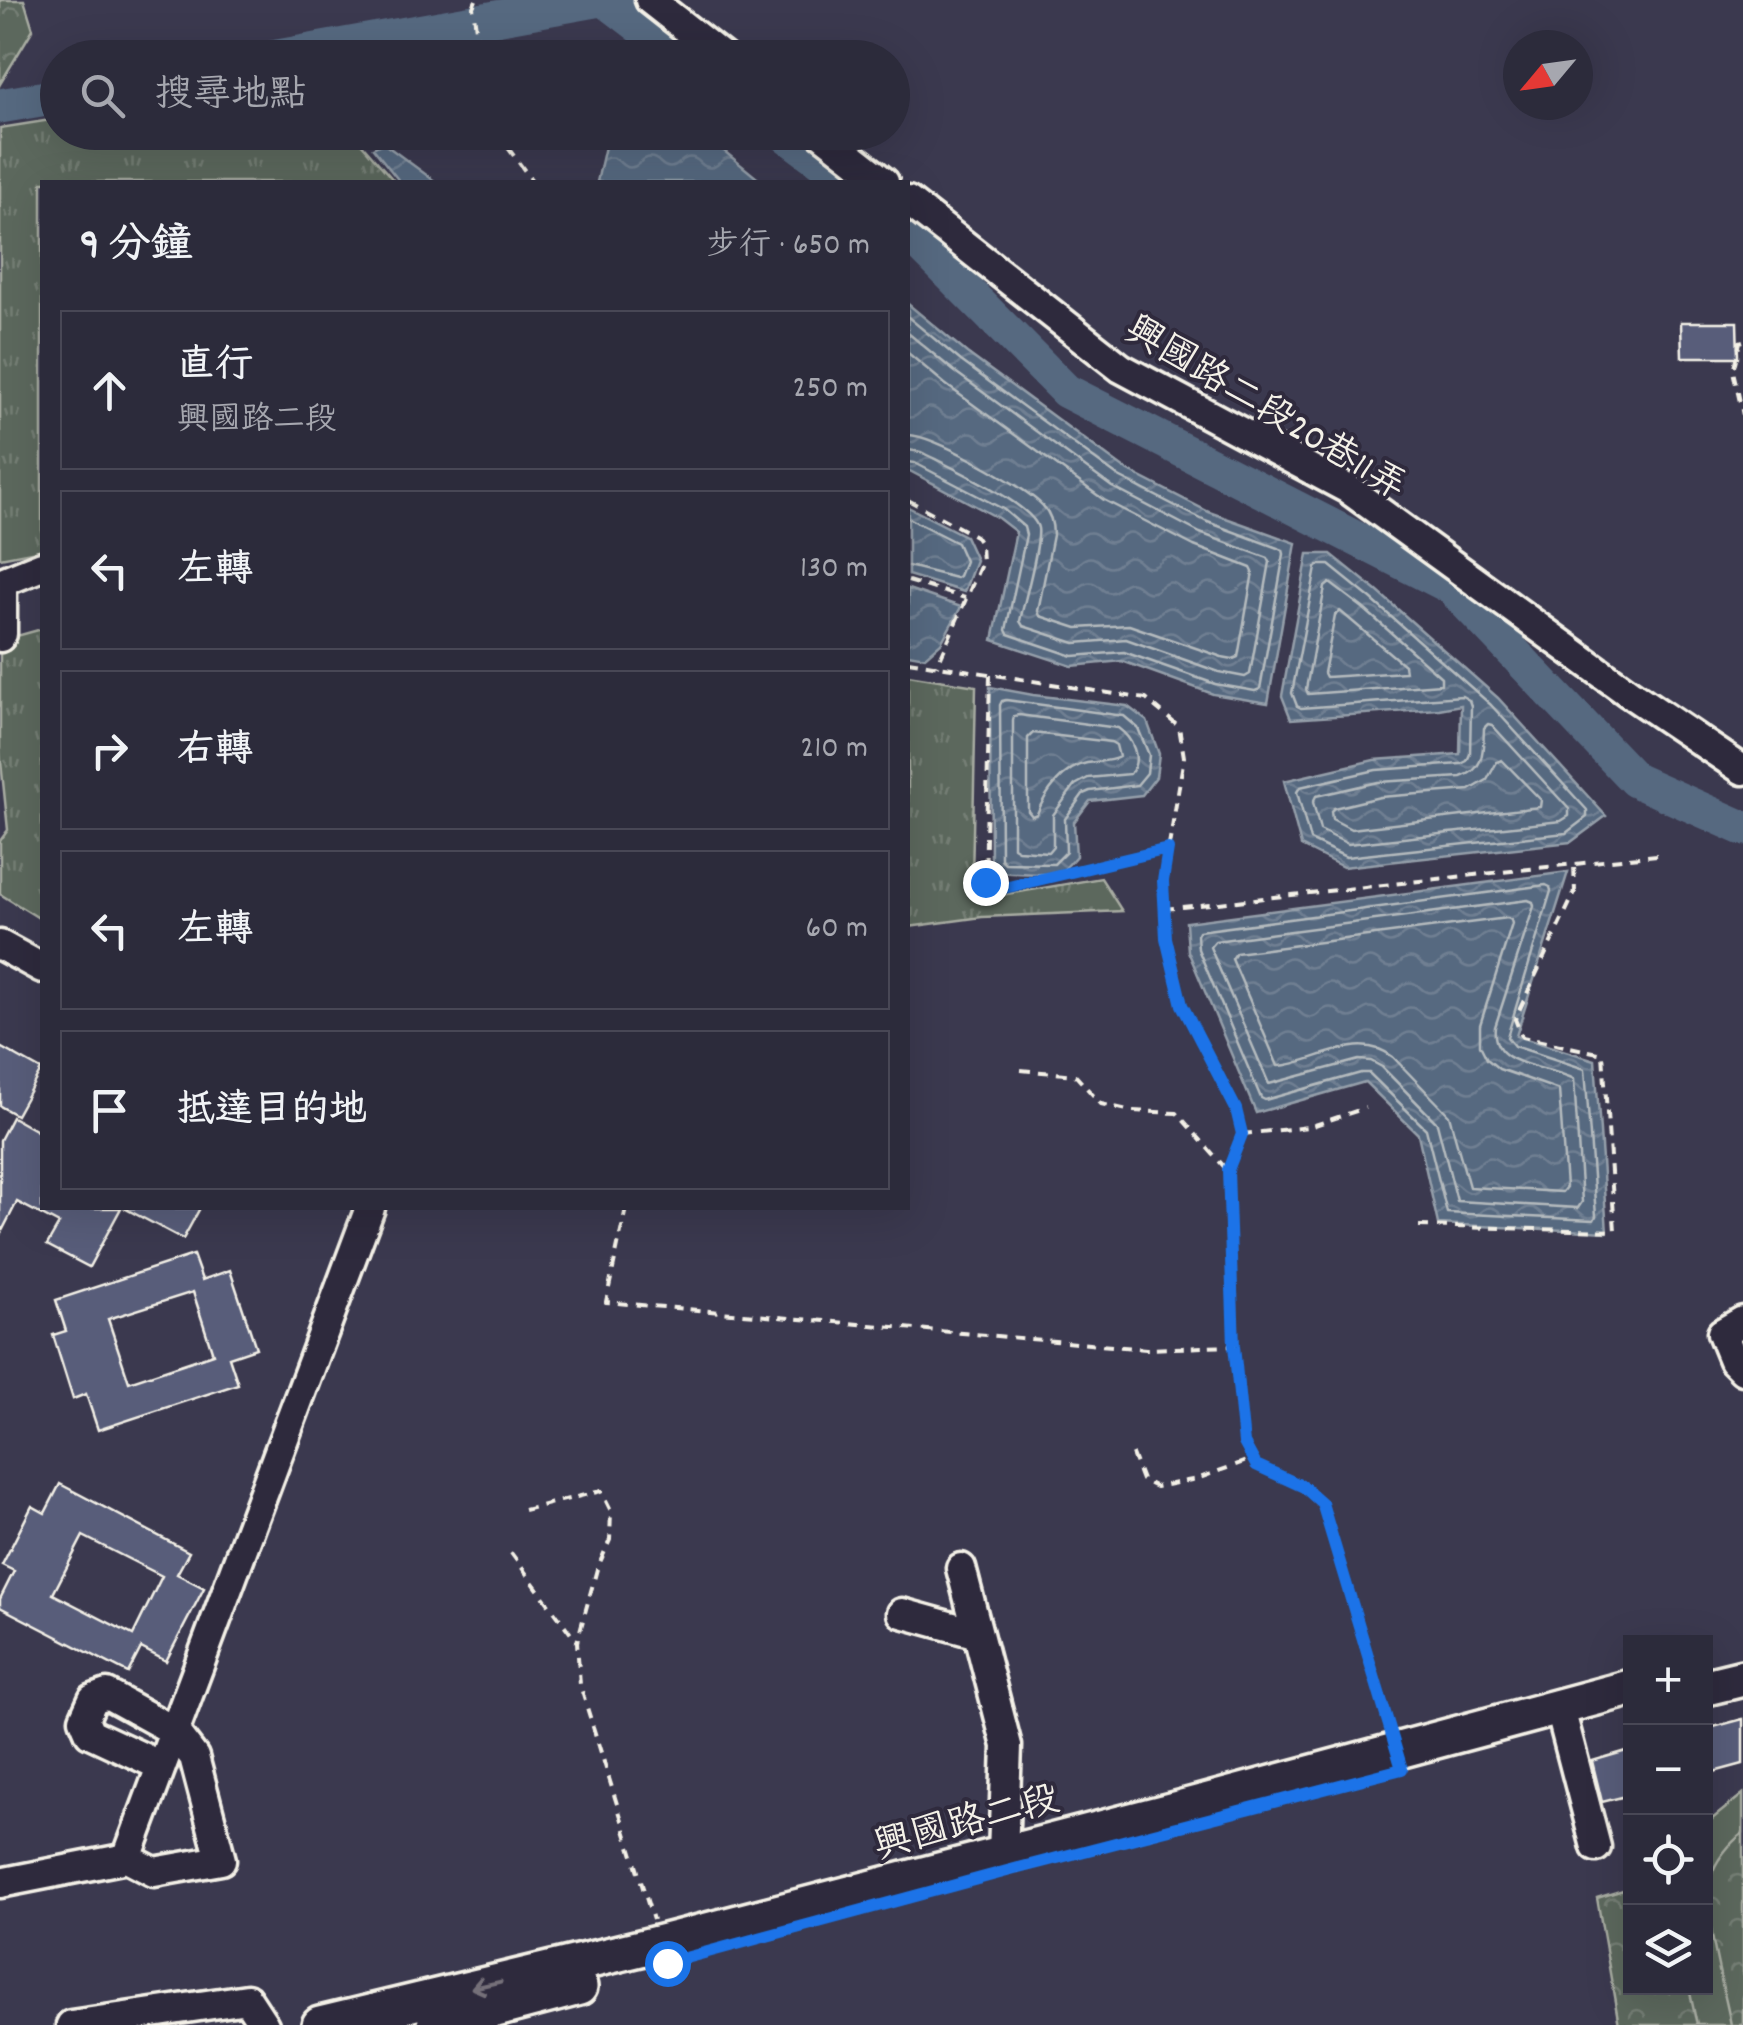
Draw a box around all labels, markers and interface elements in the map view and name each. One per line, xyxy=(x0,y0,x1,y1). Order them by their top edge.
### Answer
north arrow xyxy=(1503,30,1593,120)
search box xyxy=(40,40,910,150)
icon: search xyxy=(75,68,130,123)
text: 搜尋地點 xyxy=(155,70,307,125)
text: 9 分鐘 xyxy=(80,218,193,278)
text: 步行 · 650 m xyxy=(707,224,870,270)
street label: 興國路二段20巷11弄 xyxy=(1113,305,1415,517)
text: 直行 xyxy=(177,340,253,395)
icon: ahead xyxy=(82,363,137,418)
text: 250 m xyxy=(792,367,868,413)
text: 興國路二段 xyxy=(177,399,337,445)
icon: left xyxy=(82,543,137,598)
text: 左轉 xyxy=(177,545,253,600)
text: 130 m xyxy=(800,547,868,593)
icon: right xyxy=(82,723,137,778)
text: 右轉 xyxy=(177,725,253,780)
text: 210 m xyxy=(800,727,868,773)
route end xyxy=(963,860,1009,906)
icon: left xyxy=(82,903,137,958)
text: 左轉 xyxy=(177,905,253,960)
text: 60 m xyxy=(806,907,868,953)
icon: arrive xyxy=(82,1083,137,1138)
text: 抵達目的地 xyxy=(177,1085,367,1140)
map controls xyxy=(1623,1635,1713,1995)
button: + xyxy=(1623,1635,1713,1725)
button: − xyxy=(1623,1725,1713,1815)
street label: 興國路二段 xyxy=(869,1774,1066,1876)
button: locate xyxy=(1623,1815,1713,1905)
button: layers xyxy=(1623,1905,1713,1995)
route start xyxy=(645,1941,691,1987)
one-way arrow xyxy=(471,1977,503,1995)

